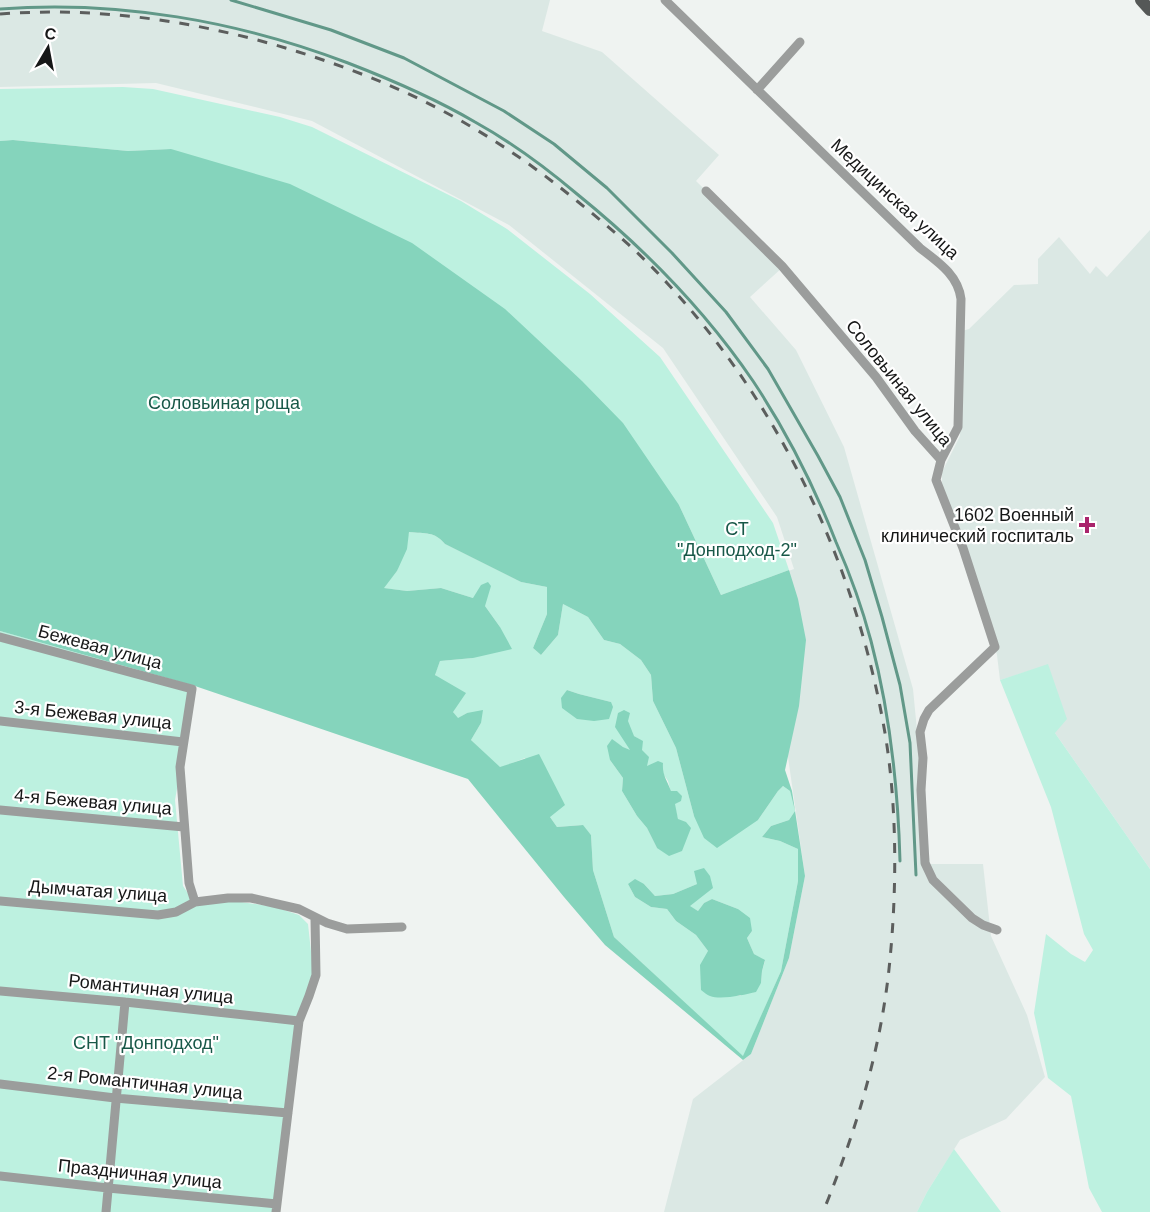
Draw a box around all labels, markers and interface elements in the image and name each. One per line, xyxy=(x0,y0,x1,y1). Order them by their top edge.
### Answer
north arrow xyxy=(18,18,78,78)
text: С xyxy=(43,24,58,43)
street label: Медицинская улица xyxy=(827,135,964,264)
street label: Соловьиная улица xyxy=(842,316,957,451)
park label: Соловьиная роща xyxy=(148,393,301,413)
place label: 1602 Военный клинический госпиталь xyxy=(881,505,1074,546)
marker: 1602 Военный клинический госпиталь xyxy=(1078,516,1096,534)
park label: СТ "Донподход-2" xyxy=(677,519,797,560)
street label: Бежевая улица xyxy=(36,621,165,673)
street label: 3-я Бежевая улица xyxy=(13,697,174,733)
street label: 4-я Бежевая улица xyxy=(13,785,174,819)
street label: Дымчатая улица xyxy=(28,876,169,906)
street label: Романтичная улица xyxy=(68,970,235,1008)
park label: СНТ "Донподход" xyxy=(73,1033,219,1053)
street label: 2-я Романтичная улица xyxy=(46,1063,245,1103)
street label: Праздничная улица xyxy=(57,1155,224,1193)

